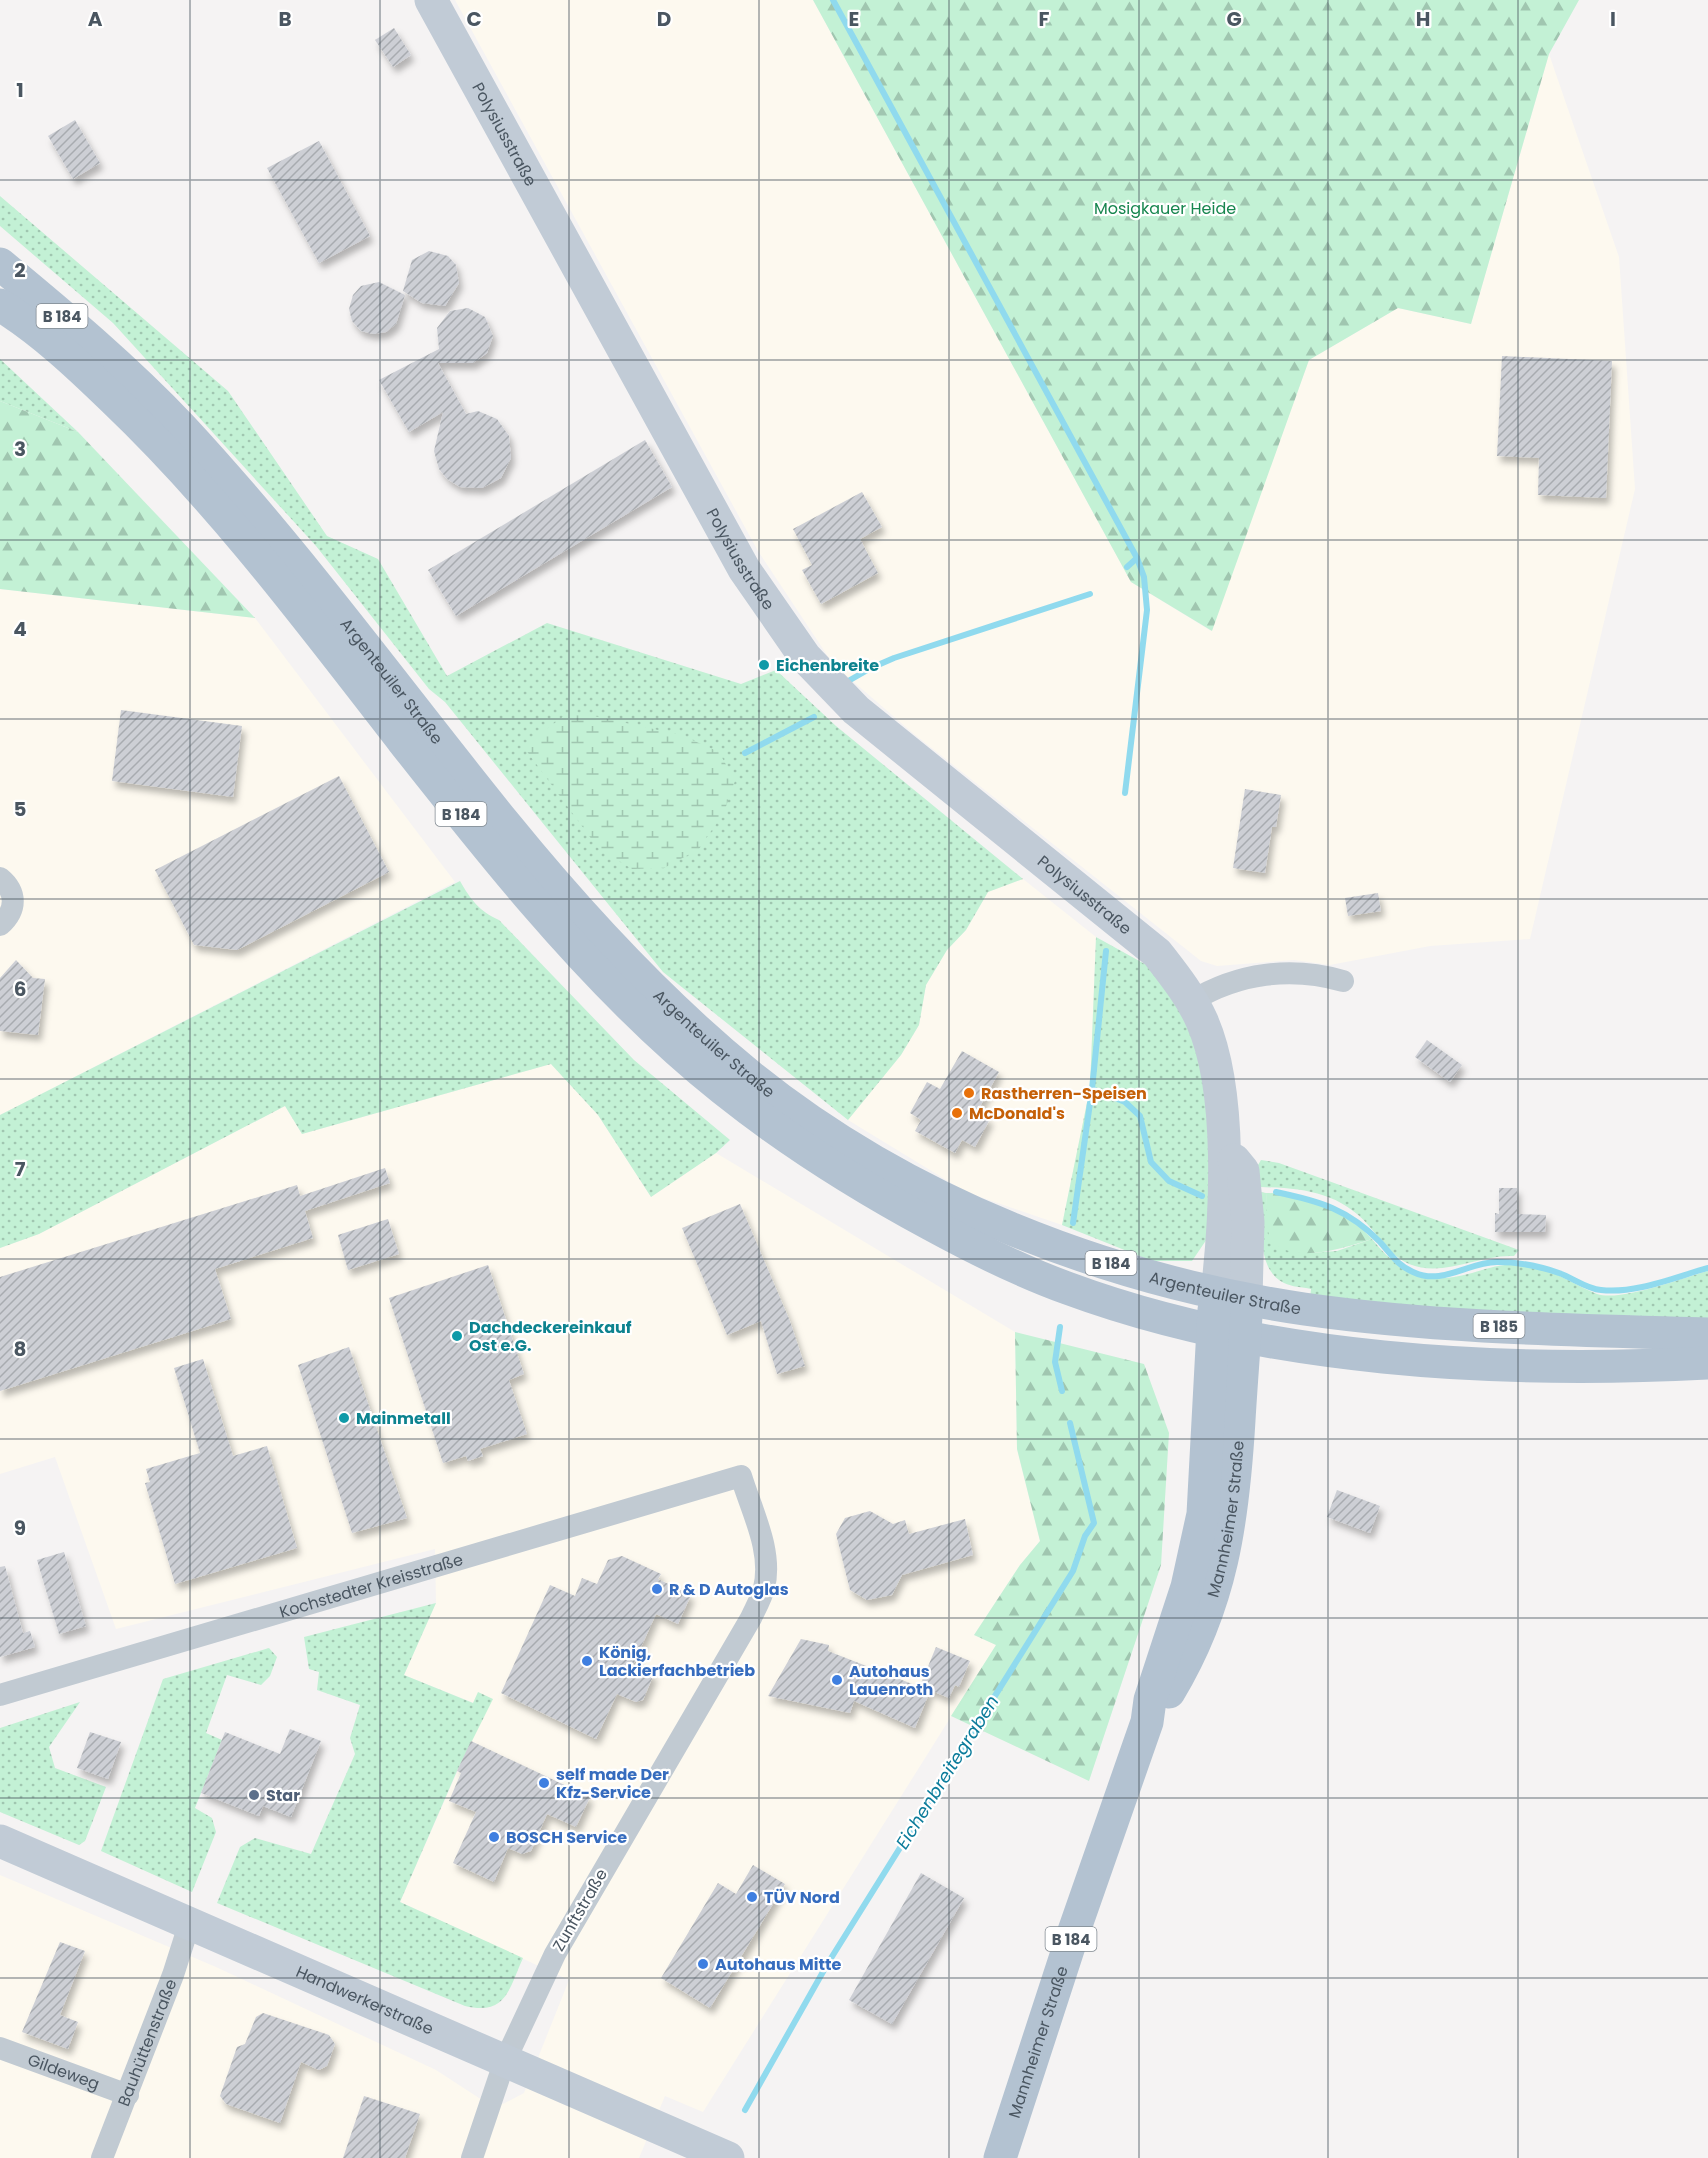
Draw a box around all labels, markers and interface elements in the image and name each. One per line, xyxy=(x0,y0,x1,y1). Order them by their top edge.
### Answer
text: A xyxy=(88,5,103,33)
text: B xyxy=(278,5,292,33)
text: C xyxy=(466,5,482,33)
text: D xyxy=(657,5,671,33)
text: E xyxy=(849,5,859,33)
text: F xyxy=(1039,5,1050,33)
text: G xyxy=(1226,5,1242,33)
text: H xyxy=(1416,5,1430,33)
text: I xyxy=(1610,5,1616,33)
text: 1 xyxy=(16,76,24,104)
street label: Polysiusstraße xyxy=(467,78,543,190)
park label: Mosigkauer Heide xyxy=(1094,197,1236,220)
text: 2 xyxy=(14,256,26,284)
road number: B 184 xyxy=(36,304,88,328)
text: 3 xyxy=(14,435,26,463)
street label: Polysiusstraße xyxy=(701,504,780,614)
street label: Argenteuiler Straße xyxy=(335,613,449,749)
text: 4 xyxy=(13,615,27,643)
place label: Eichenbreite xyxy=(776,654,879,677)
marker: Eichenbreite xyxy=(757,658,771,672)
text: 5 xyxy=(14,795,27,823)
road number: B 184 xyxy=(436,802,486,826)
street label: Polysiusstraße xyxy=(1033,850,1137,940)
text: 6 xyxy=(14,975,26,1003)
street label: Argenteuiler Straße xyxy=(648,984,780,1103)
place label: Rastherren-Speisen xyxy=(981,1082,1147,1105)
marker: Rastherren-Speisen xyxy=(962,1086,976,1100)
place label: McDonald's xyxy=(969,1102,1065,1125)
marker: McDonald's xyxy=(950,1106,964,1120)
text: 7 xyxy=(15,1155,26,1183)
road number: B 184 xyxy=(1086,1251,1136,1275)
street label: Argenteuiler Straße xyxy=(1147,1265,1303,1320)
road number: B 185 xyxy=(1474,1314,1524,1338)
place label: Dachdeckereinkauf Ost e.G. xyxy=(469,1316,632,1357)
marker: Dachdeckereinkauf Ost e.G. xyxy=(450,1329,464,1343)
text: 8 xyxy=(14,1335,26,1363)
place label: Mainmetall xyxy=(356,1407,451,1430)
marker: Mainmetall xyxy=(337,1411,351,1425)
street label: Mannheimer Straße xyxy=(1201,1440,1249,1600)
text: 9 xyxy=(14,1514,26,1542)
street label: Kochstedter Kreisstraße xyxy=(277,1547,466,1623)
place label: R & D Autoglas xyxy=(669,1578,789,1601)
marker: R & D Autoglas xyxy=(650,1582,664,1596)
place label: König, Lackierfachbetrieb xyxy=(599,1641,755,1682)
marker: König, Lackierfachbetrieb xyxy=(580,1654,594,1668)
place label: Autohaus Lauenroth xyxy=(849,1660,933,1701)
marker: Autohaus Lauenroth xyxy=(830,1673,844,1687)
water label: Eichenbreitegraben xyxy=(890,1690,1004,1854)
place label: self made Der Kfz-Service xyxy=(556,1763,669,1804)
marker: self made Der Kfz-Service xyxy=(537,1776,551,1790)
place label: Star xyxy=(266,1784,300,1807)
marker: Star xyxy=(247,1788,261,1802)
place label: BOSCH Service xyxy=(506,1826,627,1849)
marker: BOSCH Service xyxy=(487,1830,501,1844)
street label: Zunftstraße xyxy=(547,1864,613,1956)
place label: TÜV Nord xyxy=(764,1886,840,1909)
marker: TÜV Nord xyxy=(745,1890,759,1904)
road number: B 184 xyxy=(1046,1927,1096,1951)
place label: Autohaus Mitte xyxy=(715,1953,841,1976)
marker: Autohaus Mitte xyxy=(696,1957,710,1971)
street label: Handwerkerstraße xyxy=(292,1960,437,2040)
street label: Mannheimer Straße xyxy=(1002,1963,1073,2121)
street label: Bauhüttenstraße xyxy=(112,1975,182,2109)
street label: Gildeweg xyxy=(25,2048,103,2095)

